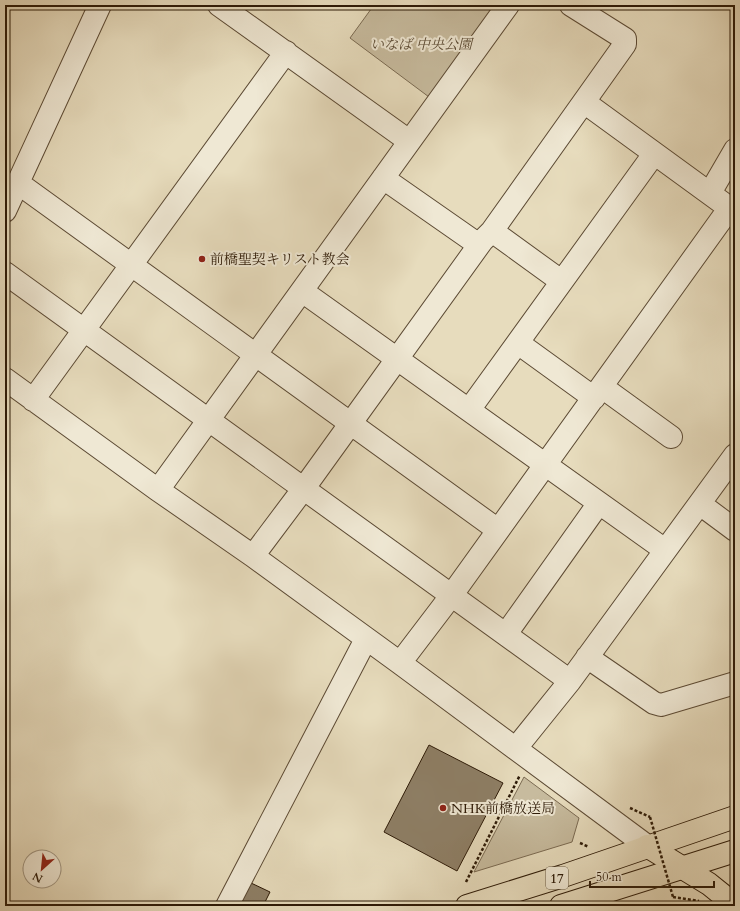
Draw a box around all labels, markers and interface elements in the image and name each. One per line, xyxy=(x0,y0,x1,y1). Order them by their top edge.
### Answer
park label: いなば 中央公園 xyxy=(370,35,474,54)
place label: 前橋聖契キリスト教会 xyxy=(210,250,350,269)
marker: 前橋聖契キリスト教会 xyxy=(197,254,207,264)
place label: NHK前橋放送局 xyxy=(451,799,555,818)
marker: NHK前橋放送局 xyxy=(438,803,448,813)
north arrow xyxy=(22,849,62,889)
scale bar xyxy=(590,863,714,889)
road number: 17 xyxy=(546,867,568,889)
text: N xyxy=(30,868,45,886)
text: 50 m xyxy=(596,869,623,885)

